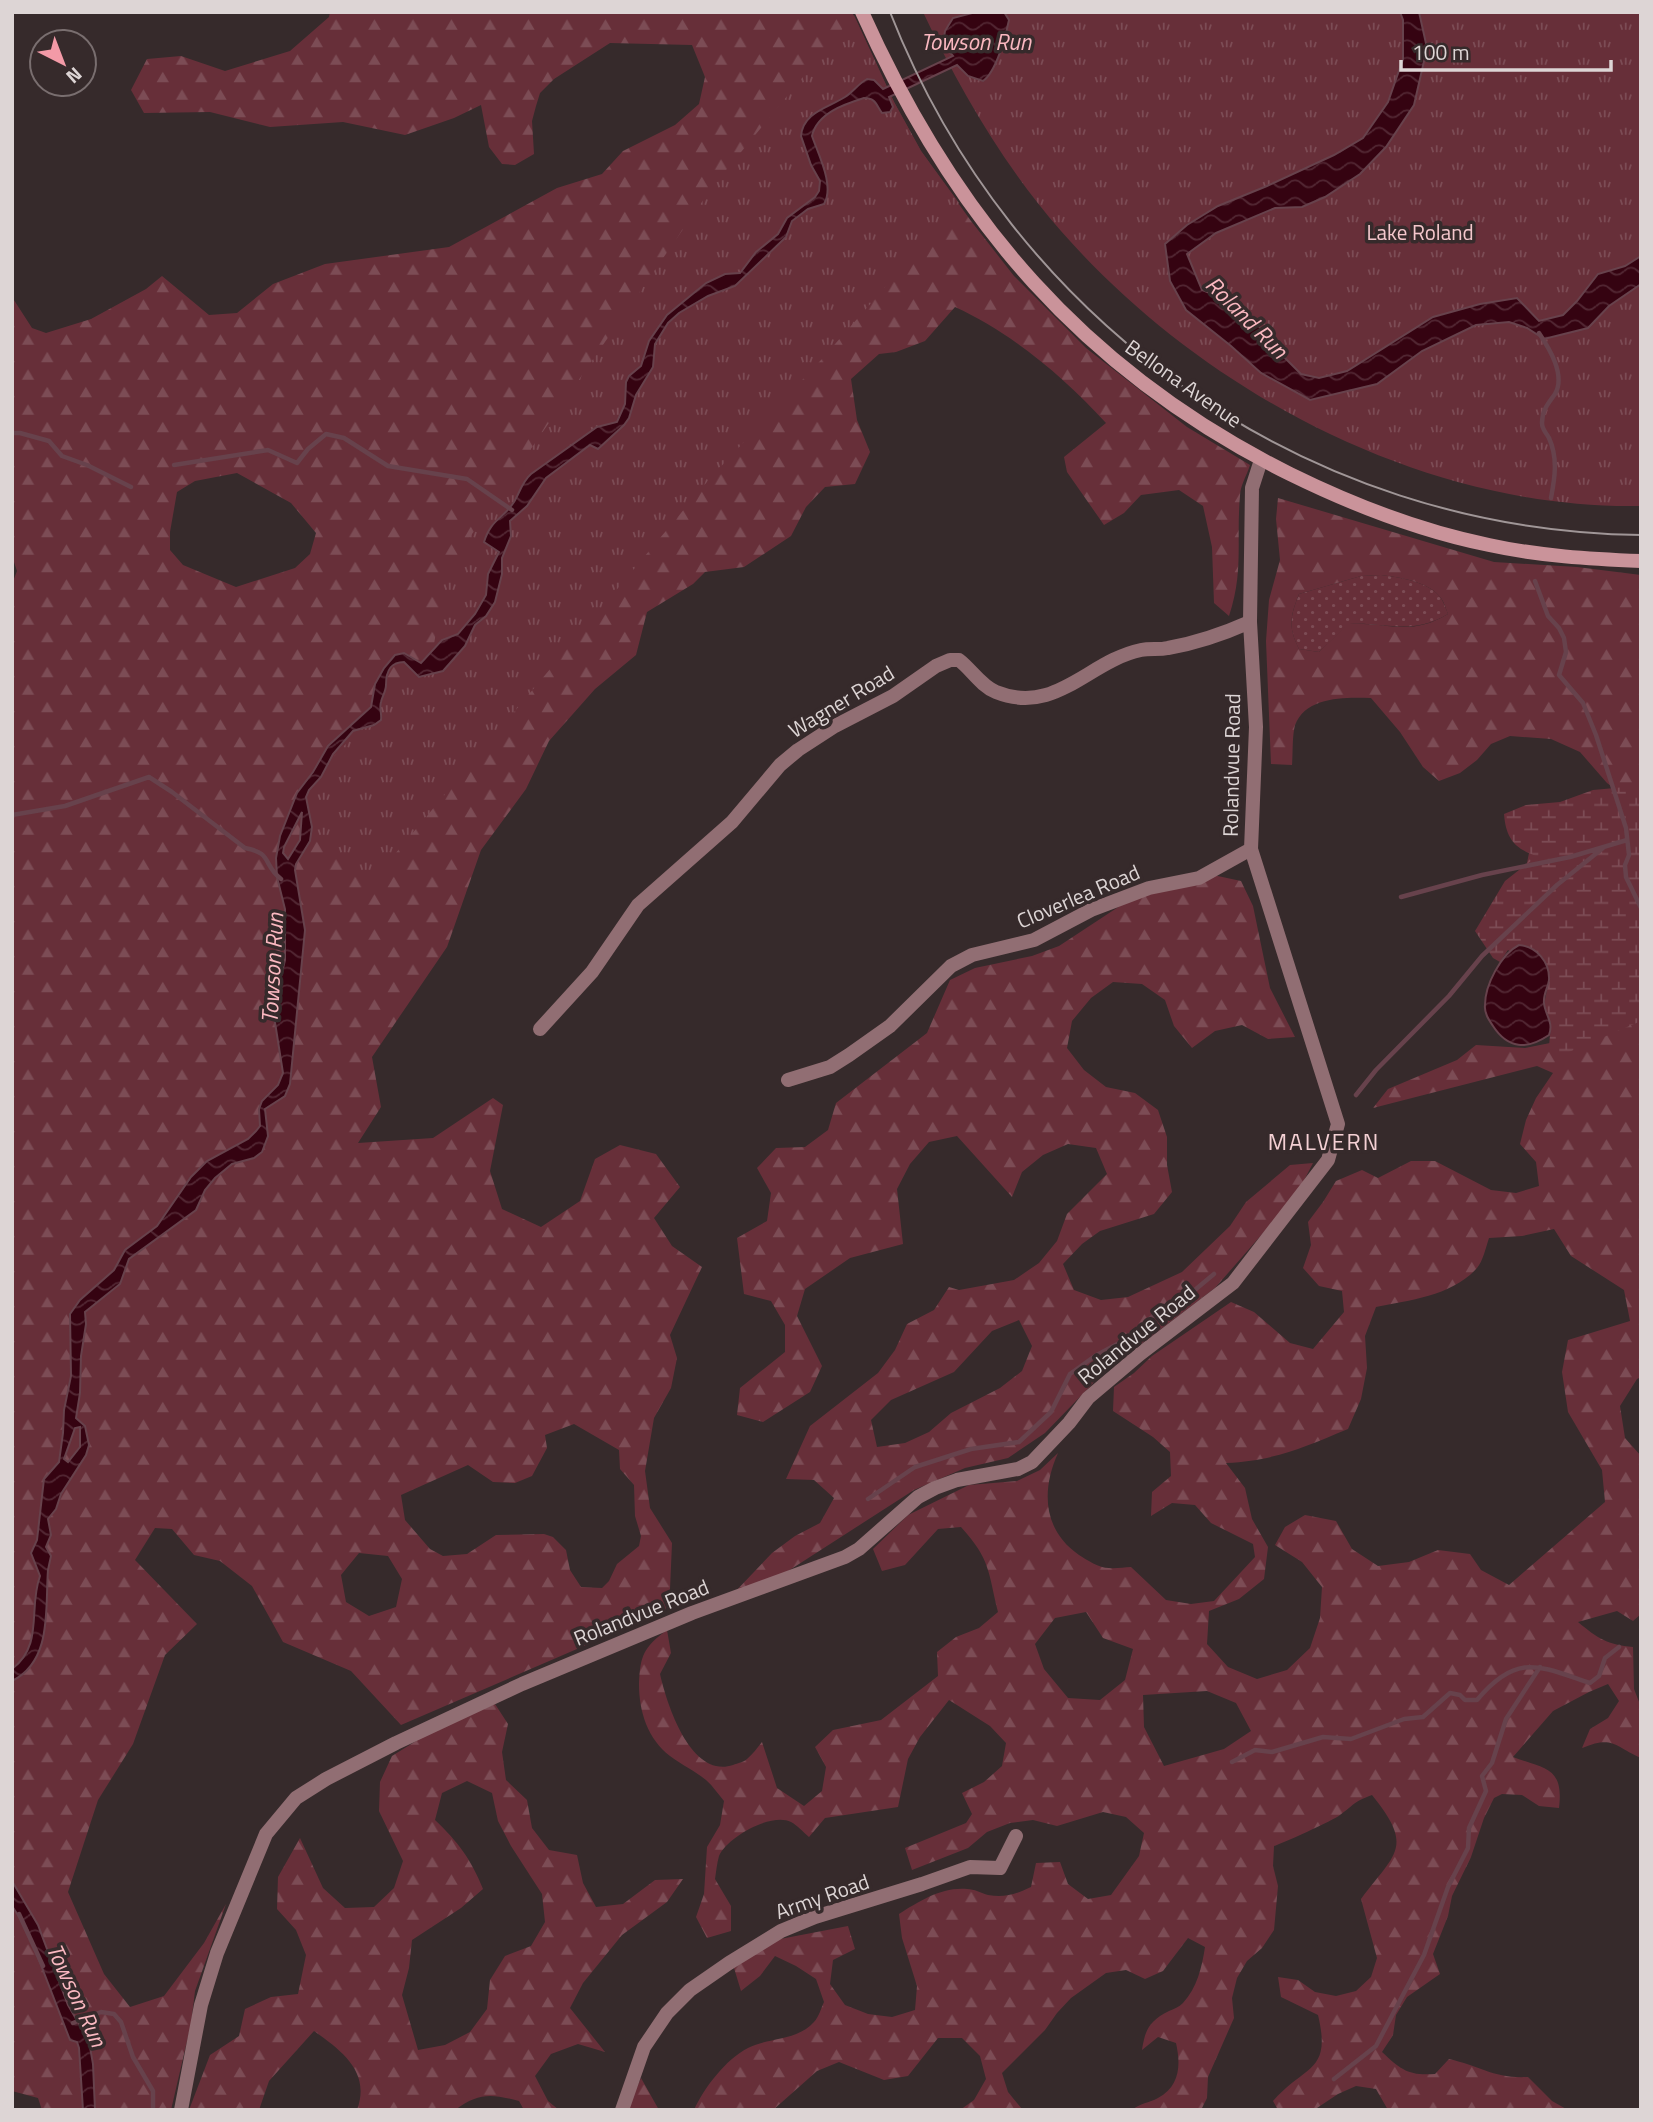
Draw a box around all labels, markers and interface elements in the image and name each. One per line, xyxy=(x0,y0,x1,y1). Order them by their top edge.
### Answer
water label: Towson Run xyxy=(921,24,1032,59)
north arrow xyxy=(28,28,98,98)
scale bar xyxy=(1401,28,1611,72)
text: 100 m xyxy=(1412,36,1469,68)
text: N xyxy=(60,61,89,91)
park label: Lake Roland xyxy=(1366,216,1474,248)
water label: Roland Run xyxy=(1198,268,1297,367)
street label: Bellona Avenue xyxy=(1119,331,1249,435)
street label: Wagner Road xyxy=(782,657,900,745)
street label: Rolandvue Road xyxy=(1214,693,1248,837)
street label: Cloverlea Road xyxy=(1011,856,1145,936)
water label: Towson Run xyxy=(252,911,292,1024)
district label: MALVERN xyxy=(1268,1124,1380,1159)
street label: Rolandvue Road xyxy=(1070,1276,1202,1392)
street label: Rolandvue Road xyxy=(568,1570,714,1654)
street label: Army Road xyxy=(771,1865,873,1927)
water label: Towson Run xyxy=(38,1938,116,2053)

